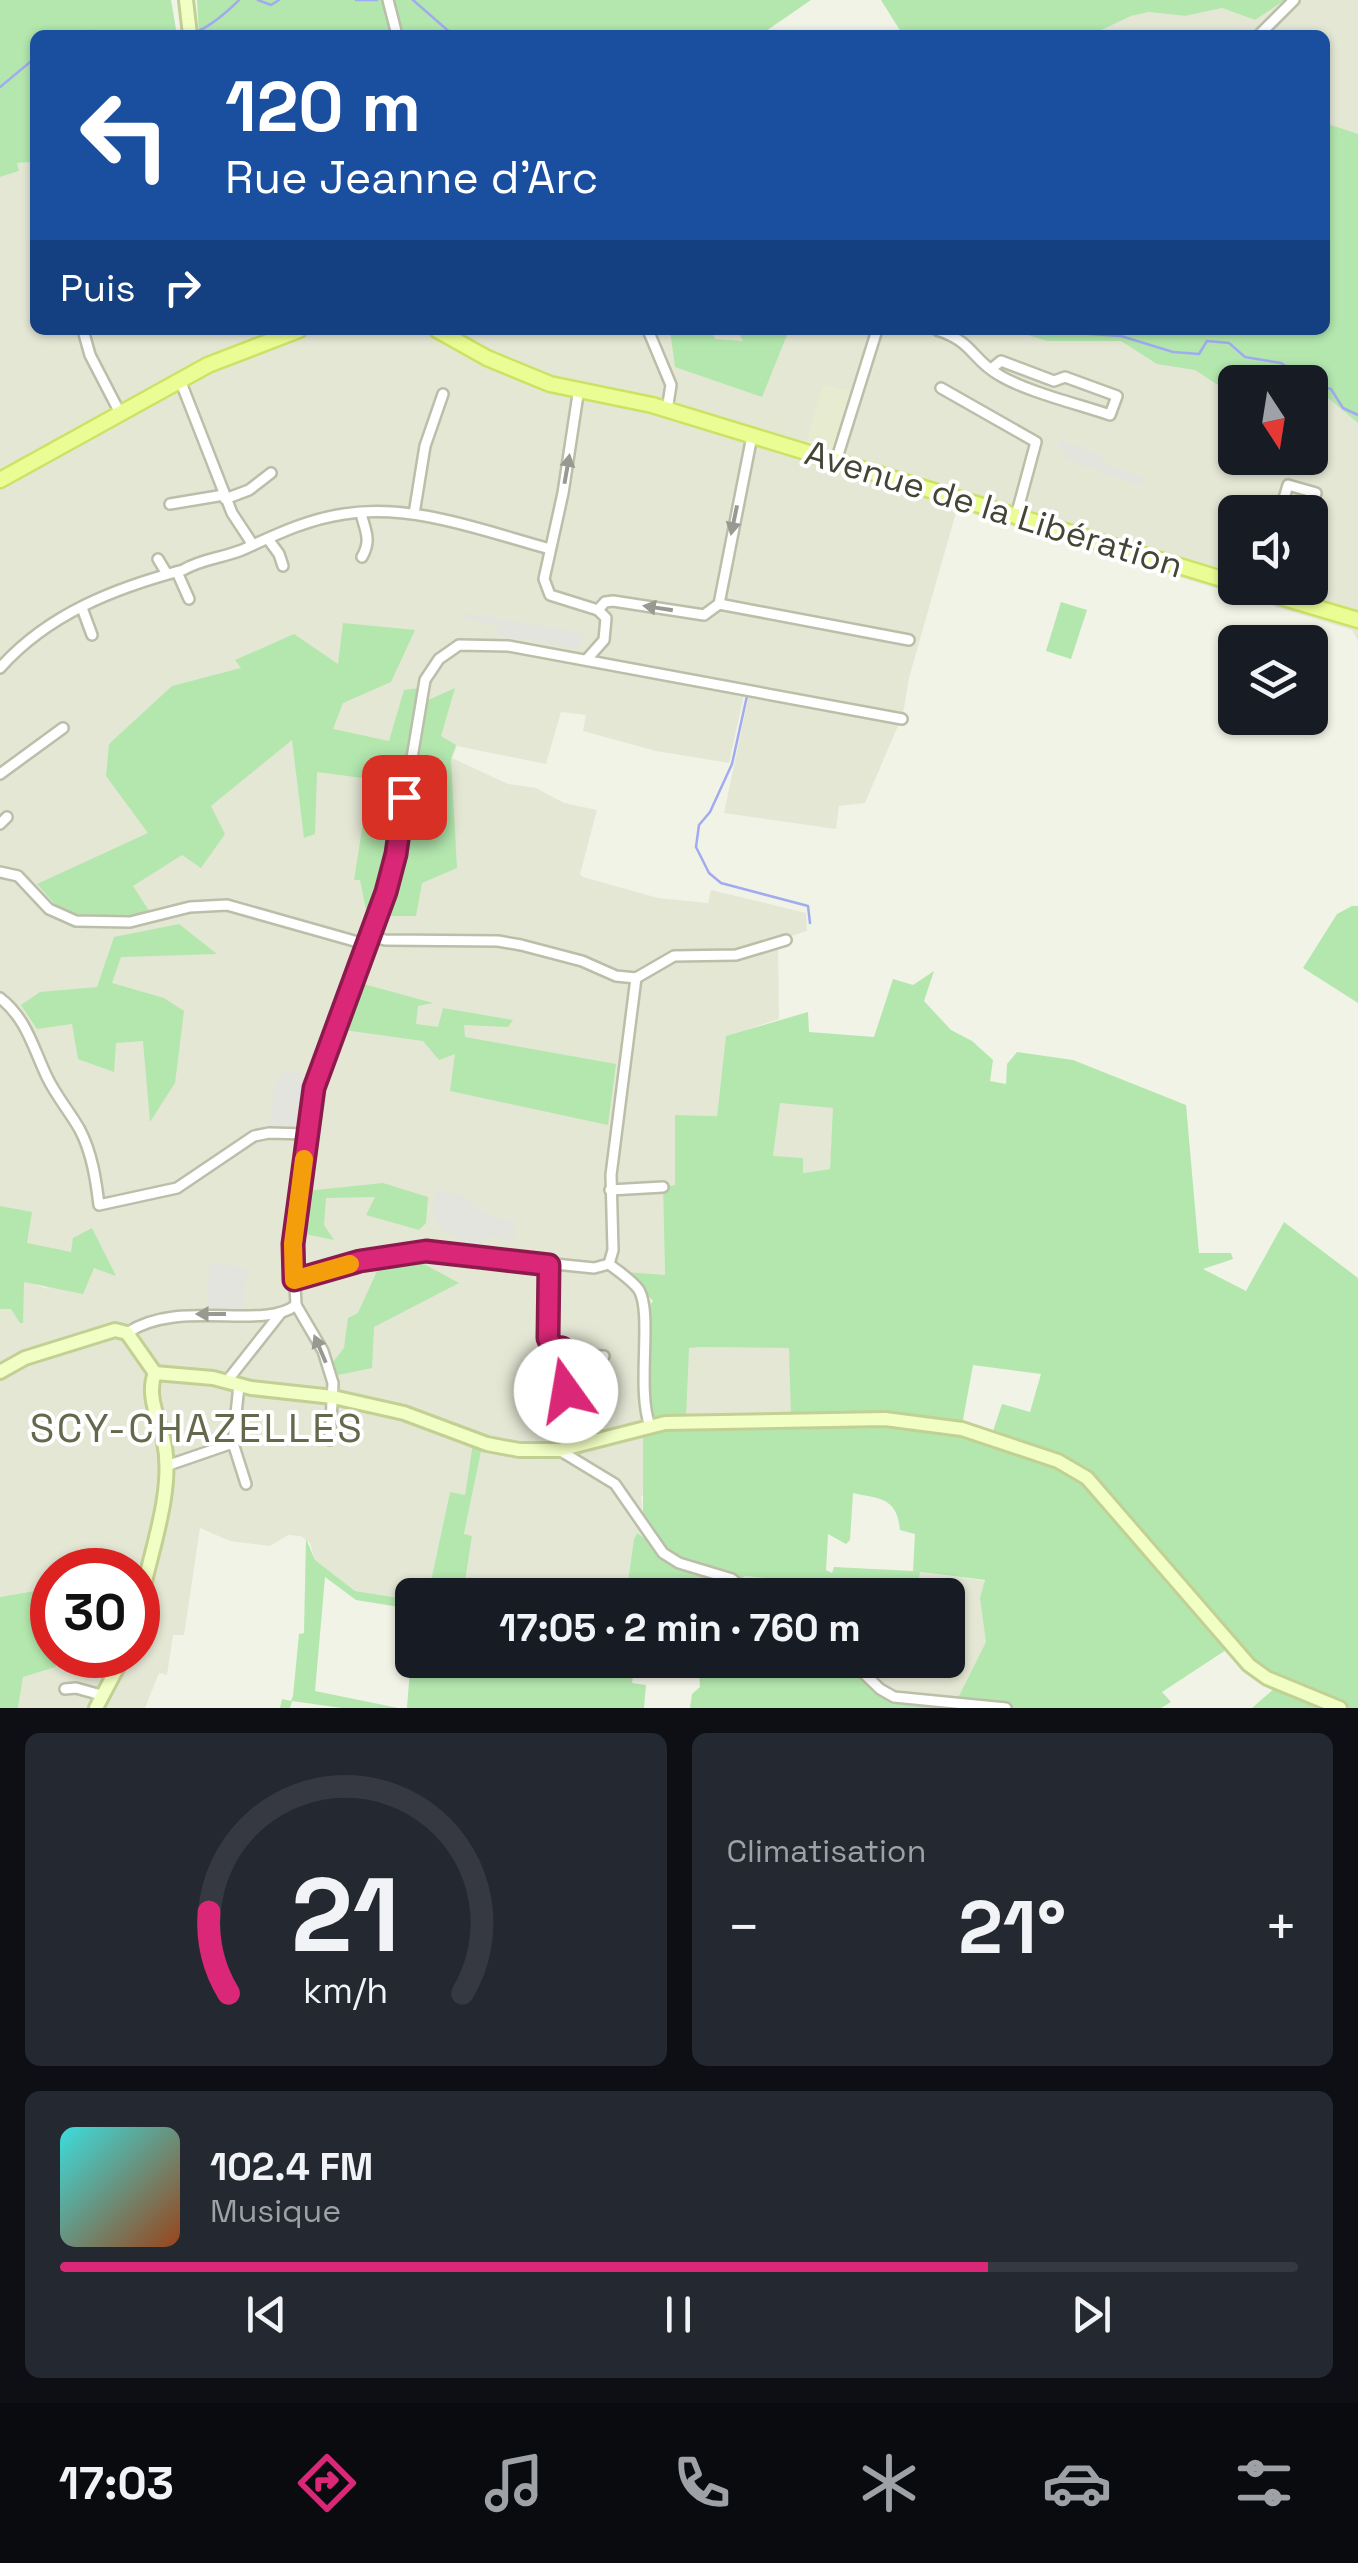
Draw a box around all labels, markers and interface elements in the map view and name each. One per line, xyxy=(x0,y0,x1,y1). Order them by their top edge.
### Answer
text: 120 m xyxy=(225,62,421,151)
icon: left xyxy=(60,70,190,200)
text: Rue Jeanne d'Arc xyxy=(225,149,598,206)
icon: right xyxy=(155,260,210,315)
text: Puis xyxy=(60,264,135,312)
north arrow xyxy=(1218,365,1328,475)
map controls xyxy=(1218,365,1328,735)
street label: Avenue de la Libération xyxy=(800,431,1188,587)
one-way arrow xyxy=(560,453,575,484)
button: sound xyxy=(1218,495,1328,605)
one-way arrow xyxy=(726,504,741,535)
one-way arrow xyxy=(642,600,674,615)
button: layers xyxy=(1218,625,1328,735)
pin xyxy=(362,755,447,840)
icon: arrive xyxy=(377,770,432,825)
one-way arrow xyxy=(194,1306,226,1322)
one-way arrow xyxy=(312,1334,328,1364)
position arrow xyxy=(514,1339,618,1443)
district label: SCY-CHAZELLES xyxy=(30,1403,364,1454)
speed limit sign: 30 xyxy=(30,1548,160,1678)
text: 17:05 · 2 min · 760 m xyxy=(499,1604,861,1652)
text: Climatisation xyxy=(727,1831,926,1871)
text: 21 xyxy=(291,1849,400,1981)
text: 21° xyxy=(958,1879,1066,1975)
text: − xyxy=(727,1892,761,1962)
text: + xyxy=(1264,1892,1298,1962)
text: km/h xyxy=(303,1968,388,2013)
text: 102.4 FM xyxy=(210,2143,373,2191)
text: Musique xyxy=(210,2191,341,2231)
icon: previous xyxy=(239,2287,294,2342)
icon: pause xyxy=(651,2287,706,2342)
icon: next xyxy=(1064,2287,1119,2342)
icon: directions xyxy=(292,2448,362,2518)
icon: music xyxy=(479,2448,549,2518)
icon: phone xyxy=(667,2448,737,2518)
icon: climate xyxy=(854,2448,924,2518)
icon: car xyxy=(1042,2448,1112,2518)
icon: filters xyxy=(1229,2448,1299,2518)
text: 17:03 xyxy=(59,2455,174,2512)

